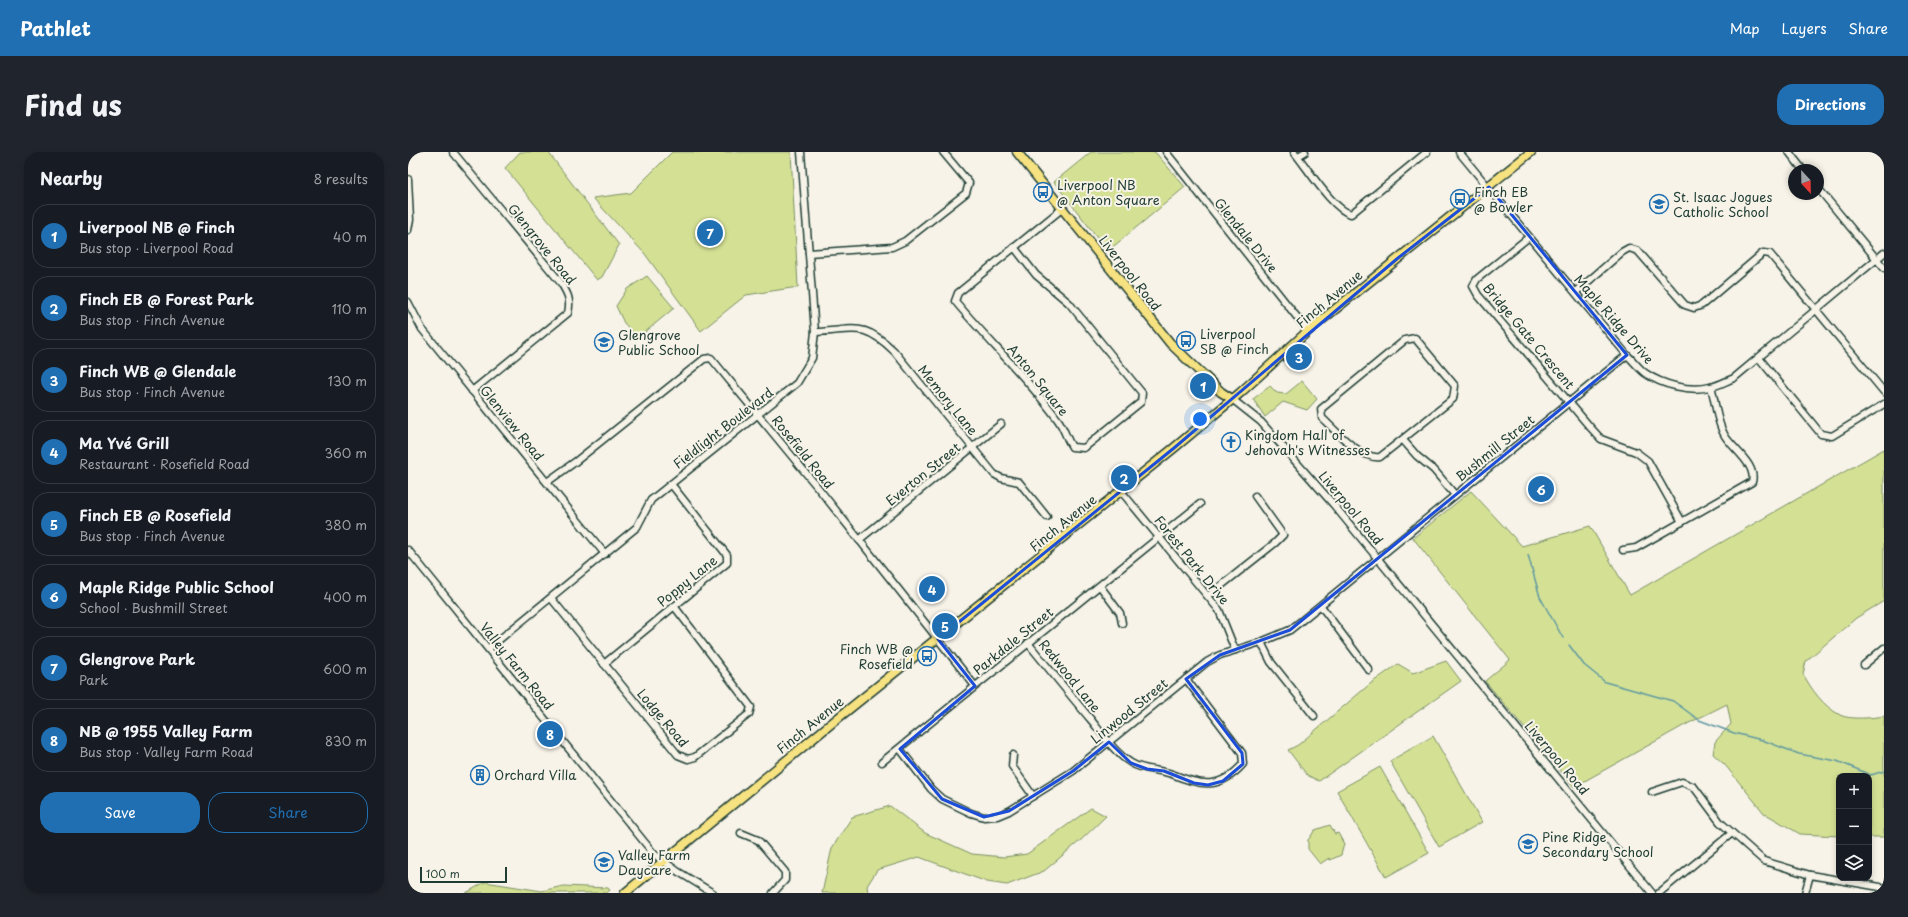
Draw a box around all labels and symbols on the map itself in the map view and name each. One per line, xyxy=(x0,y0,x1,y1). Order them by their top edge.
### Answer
north arrow xyxy=(1788,164,1824,200)
place label: Liverpool NB @ Anton Square xyxy=(1057,175,1160,209)
bus stop icon: Liverpool NB @ Anton Square xyxy=(1032,181,1054,203)
place label: Finch EB @ Bowler xyxy=(1474,182,1534,216)
place label: St. Isaac Jogues Catholic School xyxy=(1673,187,1772,221)
bus stop icon: Finch EB @ Bowler xyxy=(1449,188,1471,210)
street label: Glendale Drive xyxy=(1210,193,1282,276)
school or university icon: St. Isaac Jogues Catholic School xyxy=(1648,193,1670,215)
street label: Glengrove Road xyxy=(504,199,581,288)
pin: 7 xyxy=(697,218,723,248)
street label: Liverpool Road xyxy=(1095,231,1166,314)
street label: Finch Avenue xyxy=(1291,265,1366,332)
street label: Maple Ridge Drive xyxy=(1570,270,1659,368)
street label: Bridge Gate Crescent xyxy=(1479,279,1580,393)
place label: Liverpool SB @ Finch xyxy=(1200,324,1269,358)
place label: Glengrove Public School xyxy=(618,325,699,359)
bus stop icon: Liverpool SB @ Finch xyxy=(1175,330,1197,352)
school or university icon: Glengrove Public School xyxy=(593,331,615,353)
street label: Anton Square xyxy=(1003,340,1073,420)
pin: 3 xyxy=(1286,342,1312,372)
street label: Memory Lane xyxy=(914,360,983,439)
pin: 1 xyxy=(1190,371,1216,401)
street label: Glenview Road xyxy=(476,381,549,464)
street label: Fieldlight Boulevard xyxy=(669,382,777,473)
your location xyxy=(1190,409,1210,429)
street label: Bushmill Street xyxy=(1451,410,1538,485)
street label: Rosefield Road xyxy=(768,411,839,492)
place label: Kingdom Hall of Jehovah's Witnesses xyxy=(1245,425,1370,459)
church icon: Kingdom Hall of Jehovah's Witnesses xyxy=(1220,431,1242,453)
street label: Everton Street xyxy=(881,438,964,510)
pin: 2 xyxy=(1111,463,1137,493)
street label: Liverpool Road xyxy=(1315,467,1388,549)
pin: 6 xyxy=(1528,474,1554,504)
street label: Finch Avenue xyxy=(1025,490,1100,556)
street label: Forest Park Drive xyxy=(1150,511,1234,608)
street label: Poppy Lane xyxy=(653,550,721,611)
pin: 4 xyxy=(919,574,945,604)
street label: Parkdale Street xyxy=(969,602,1057,679)
pin: 5 xyxy=(932,611,958,641)
street label: Valley Farm Road xyxy=(476,618,559,714)
street label: Redwood Lane xyxy=(1035,635,1106,716)
place label: Finch WB @ Rosefield xyxy=(840,639,913,673)
bus stop icon: Finch WB @ Rosefield xyxy=(916,645,938,667)
street label: Linwood Street xyxy=(1086,674,1171,748)
street label: Lodge Road xyxy=(633,684,693,751)
street label: Finch Avenue xyxy=(772,692,847,758)
street label: Liverpool Road xyxy=(1521,717,1594,799)
pin: 8 xyxy=(537,719,563,749)
building icon: Orchard Villa xyxy=(469,764,491,786)
place label: Orchard Villa xyxy=(494,765,577,784)
place label: Pine Ridge Secondary School xyxy=(1542,827,1654,861)
school or university icon: Pine Ridge Secondary School xyxy=(1517,833,1539,855)
place label: Valley Farm Daycare xyxy=(618,845,690,879)
school or university icon: Valley Farm Daycare xyxy=(593,851,615,873)
scale bar xyxy=(420,865,507,884)

